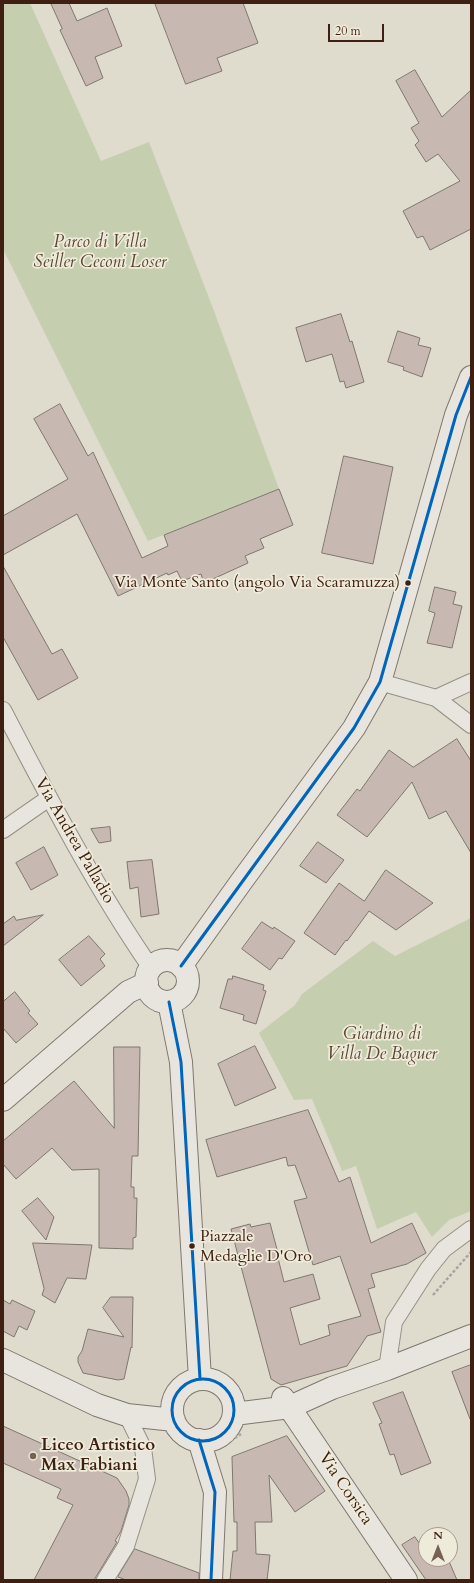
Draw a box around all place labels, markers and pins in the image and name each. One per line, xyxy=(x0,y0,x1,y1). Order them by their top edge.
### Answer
place label: Via Monte Santo (angolo Via Scaramuzza) xyxy=(114,573,400,593)
marker: Via Monte Santo (angolo Via Scaramuzza) xyxy=(403,578,413,588)
place label: Piazzale Medaglie D'Oro xyxy=(200,1227,312,1265)
marker: Piazzale Medaglie D'Oro xyxy=(187,1241,197,1251)
place label: Liceo Artistico Max Fabiani xyxy=(41,1436,155,1476)
marker: Liceo Artistico Max Fabiani xyxy=(28,1451,38,1461)

